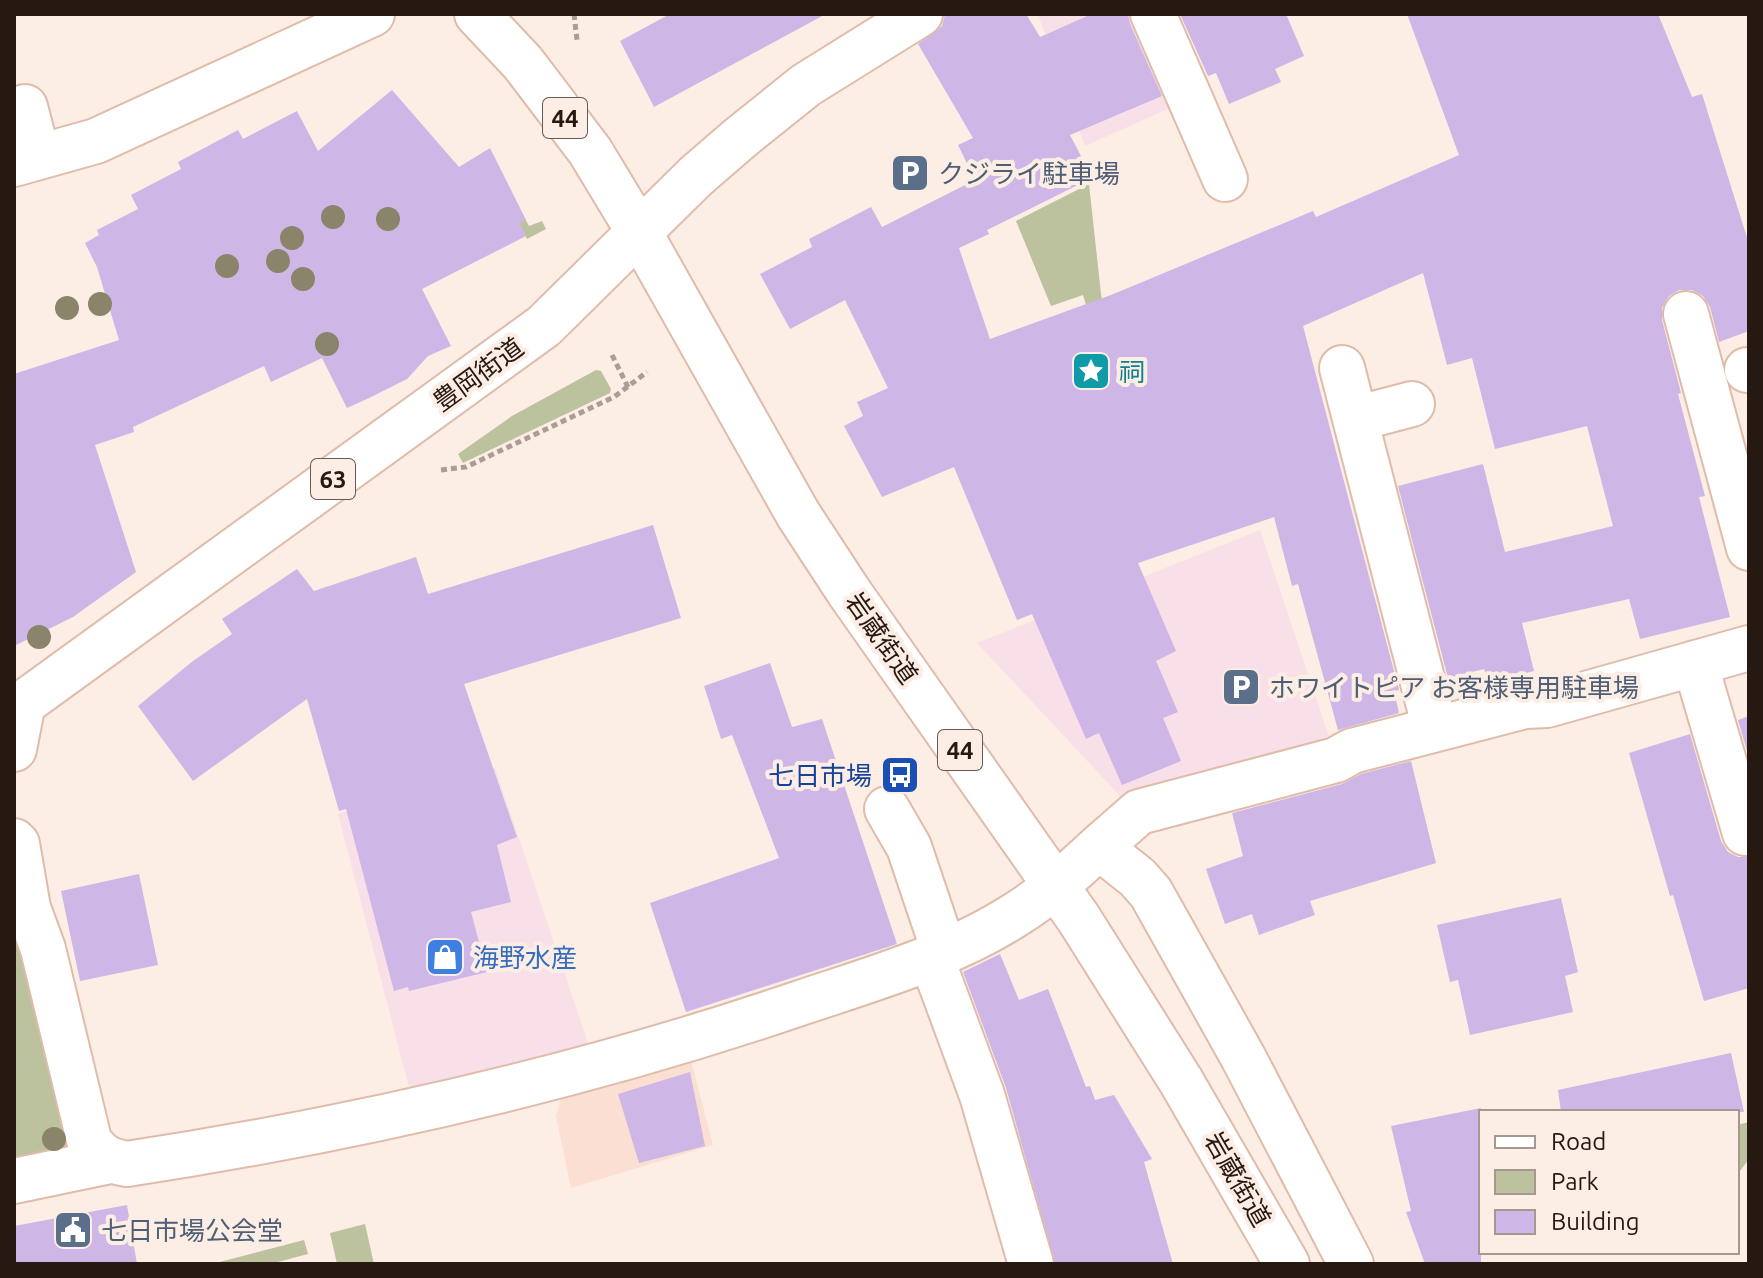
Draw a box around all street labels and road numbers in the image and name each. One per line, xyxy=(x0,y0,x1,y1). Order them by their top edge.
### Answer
road number: 44 xyxy=(543,98,587,138)
street label: 豊岡街道 xyxy=(427,332,529,416)
road number: 63 xyxy=(311,459,355,499)
street label: 岩蔵街道 xyxy=(840,587,924,689)
road number: 44 xyxy=(938,730,982,770)
street label: 岩蔵街道 xyxy=(1199,1127,1277,1231)

